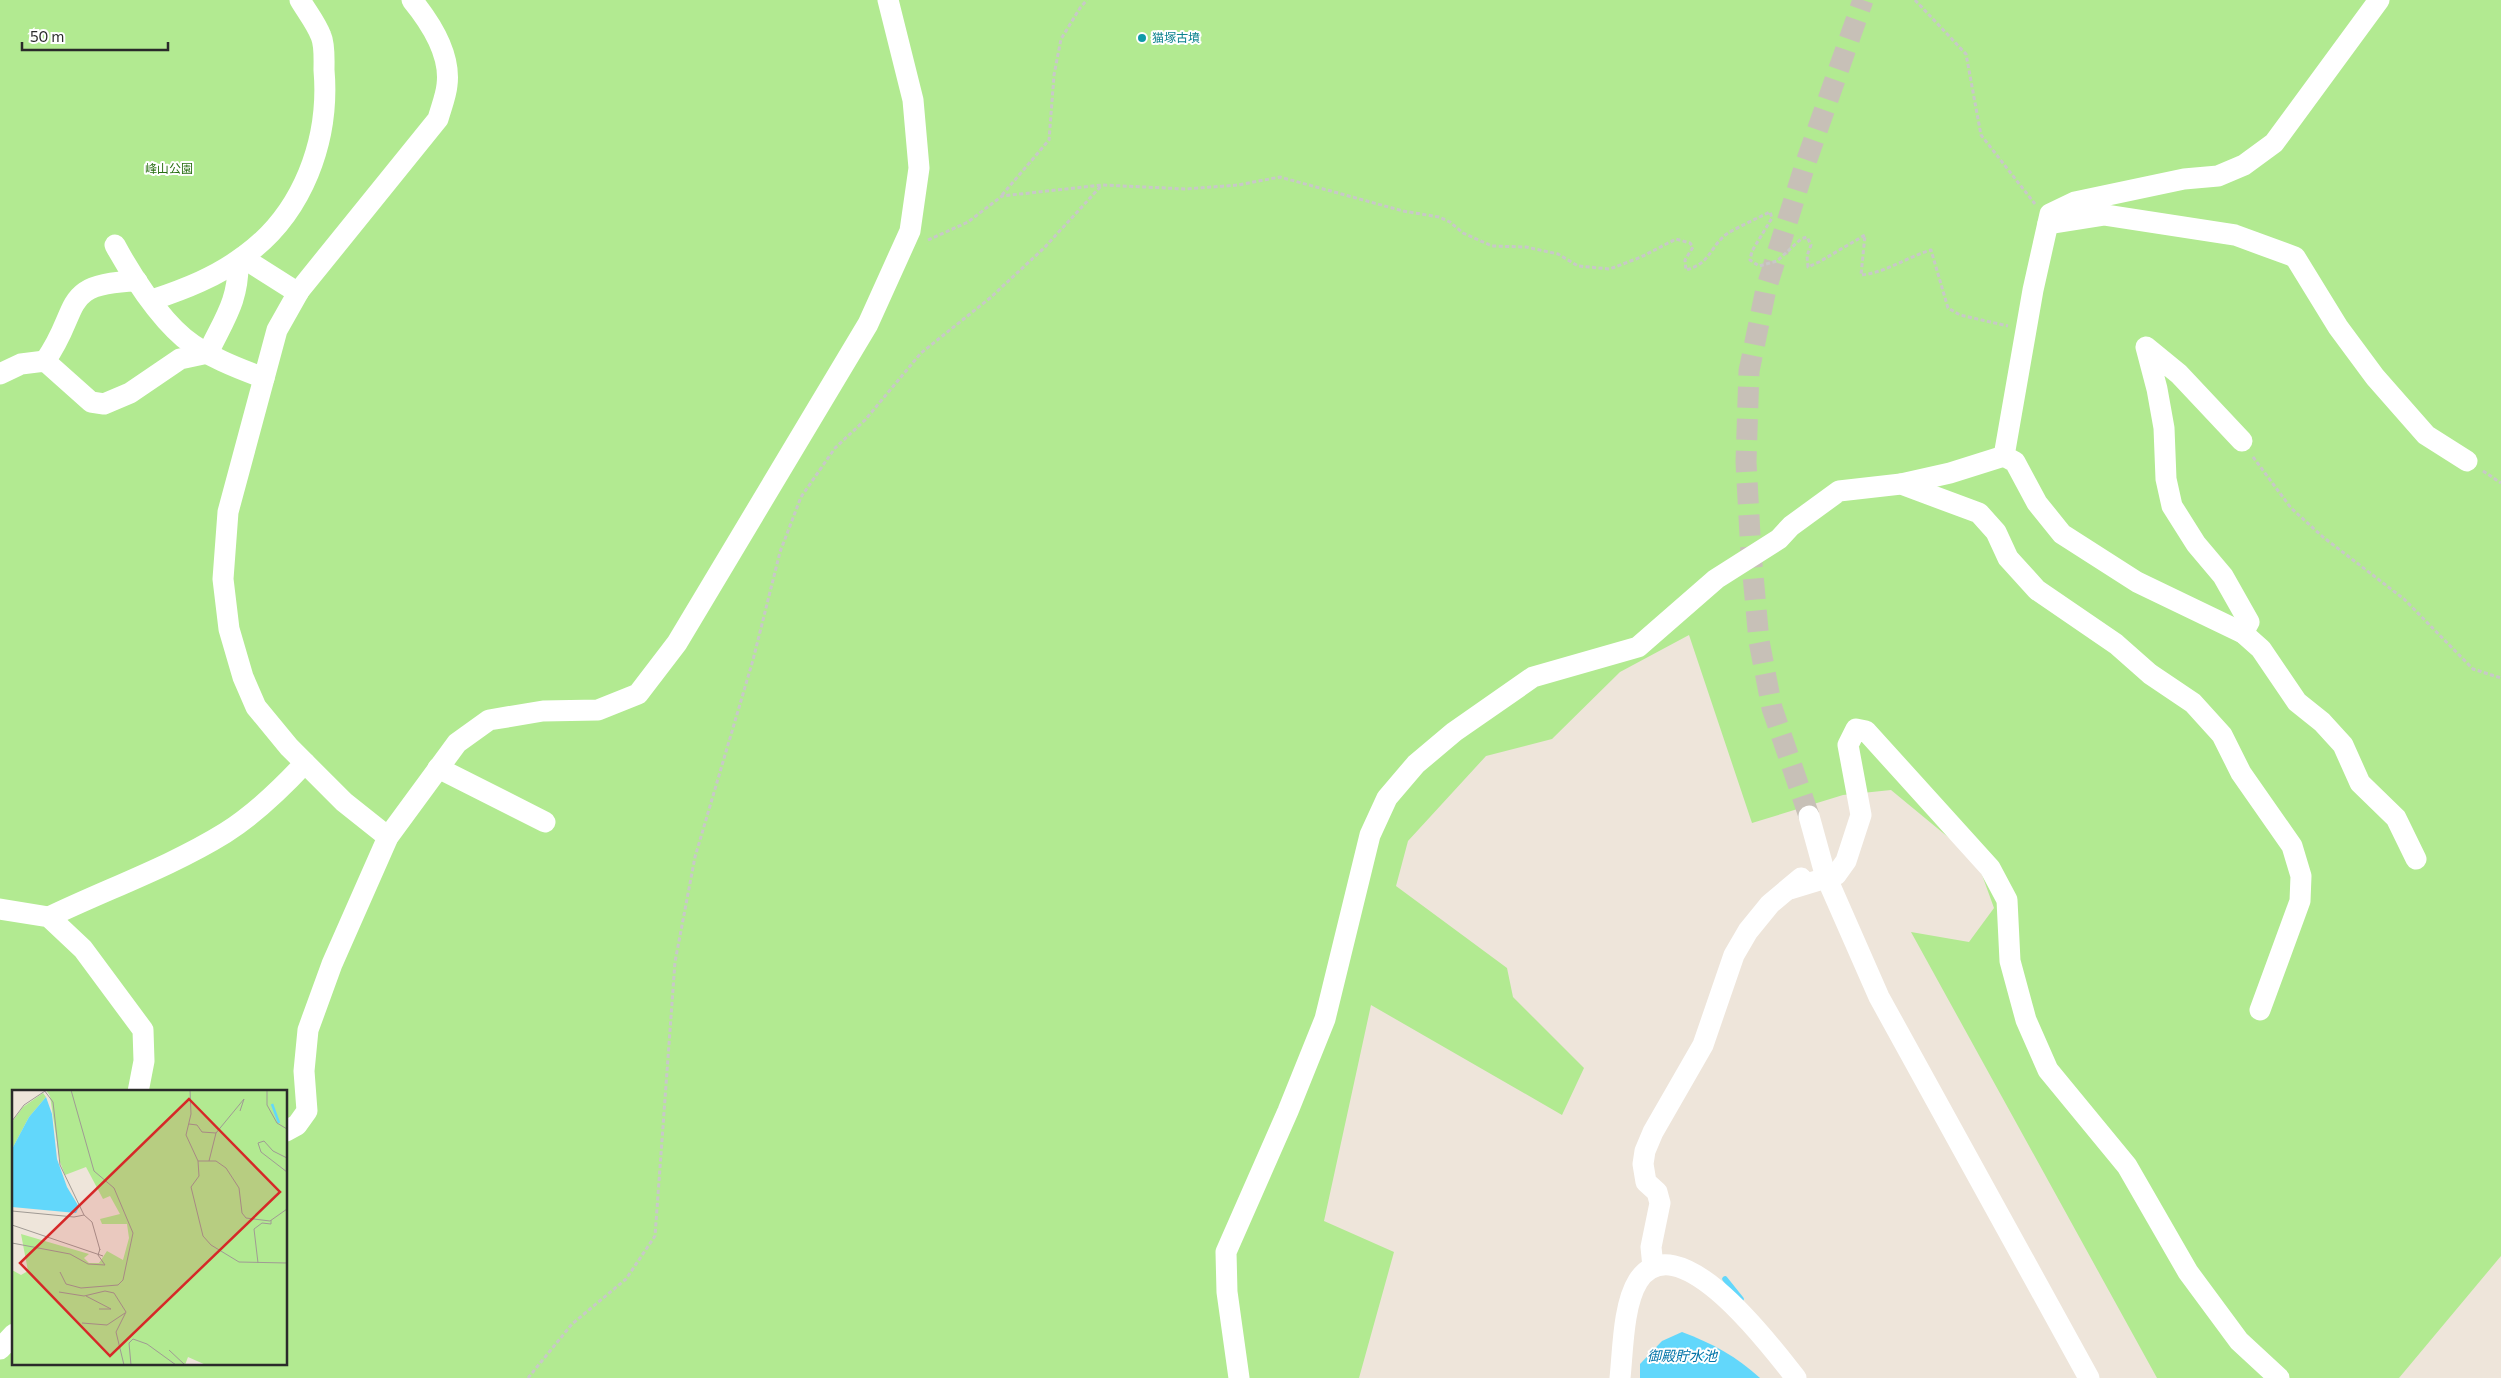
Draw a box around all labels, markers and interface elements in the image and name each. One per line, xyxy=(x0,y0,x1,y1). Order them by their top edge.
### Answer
scale bar xyxy=(22,20,169,52)
text: 50 m xyxy=(30,27,64,45)
place label: 猫塚古墳 xyxy=(1152,30,1200,44)
marker: 猫塚古墳 xyxy=(1136,32,1148,44)
park label: 峰山公園 xyxy=(145,161,193,175)
inset map xyxy=(12,1090,288,1366)
water label: 御殿貯水池 xyxy=(1647,1347,1719,1364)

